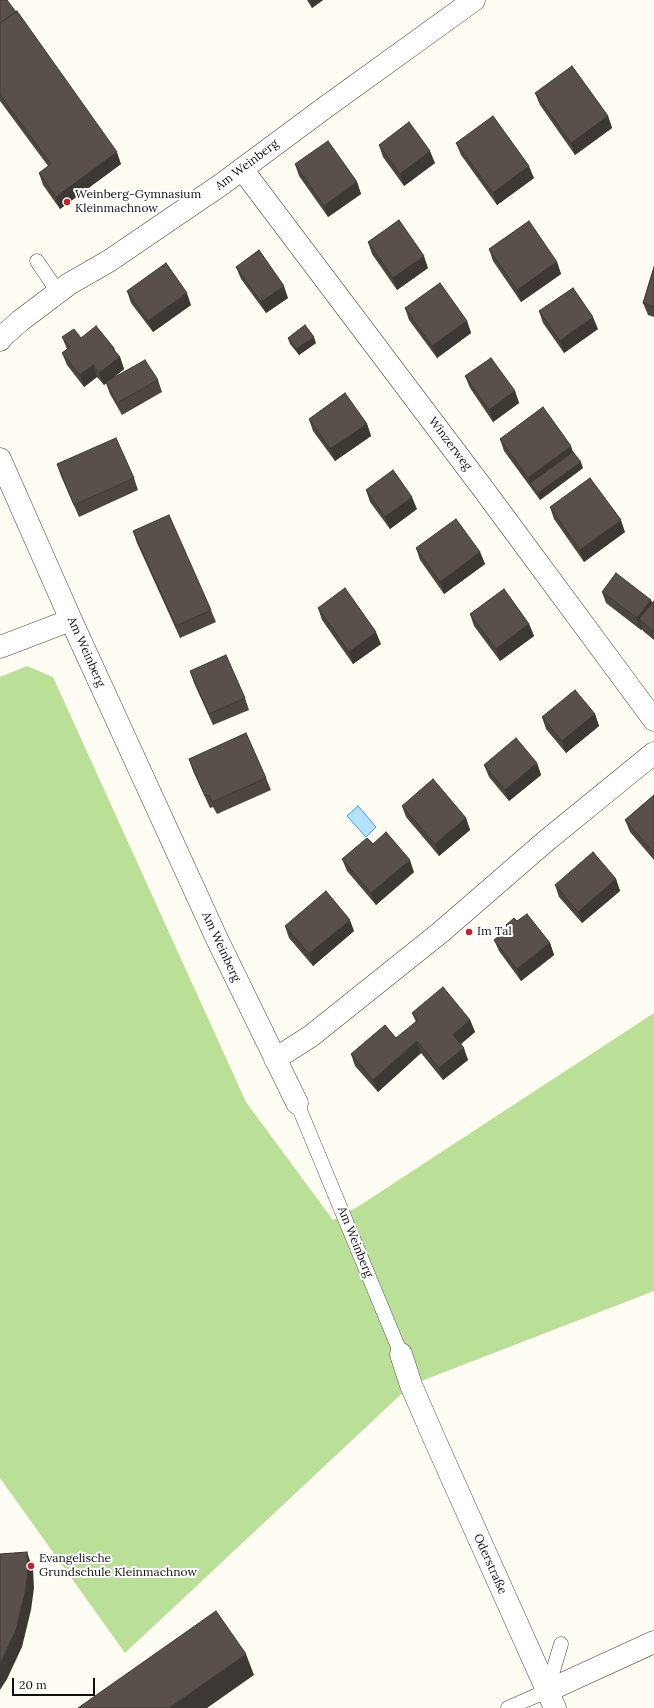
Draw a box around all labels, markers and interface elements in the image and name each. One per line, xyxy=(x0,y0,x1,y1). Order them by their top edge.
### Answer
street label: Am Weinberg xyxy=(213,137,281,193)
place label: Weinberg-Gymnasium Kleinmachnow xyxy=(75,188,201,216)
marker: Weinberg-Gymnasium Kleinmachnow xyxy=(62,197,72,207)
street label: Winzerweg xyxy=(425,415,475,473)
street label: Am Weinberg xyxy=(64,615,108,689)
street label: Am Weinberg xyxy=(199,910,243,984)
place label: Im Tal xyxy=(477,925,512,939)
marker: Im Tal xyxy=(464,927,474,937)
street label: Am Weinberg xyxy=(334,1204,376,1280)
street label: Oderstraße xyxy=(470,1532,510,1596)
place label: Evangelische Grundschule Kleinmachnow xyxy=(39,1552,197,1580)
marker: Evangelische Grundschule Kleinmachnow xyxy=(26,1561,36,1571)
scale bar xyxy=(14,1670,97,1696)
text: 20 m xyxy=(19,1677,47,1692)

